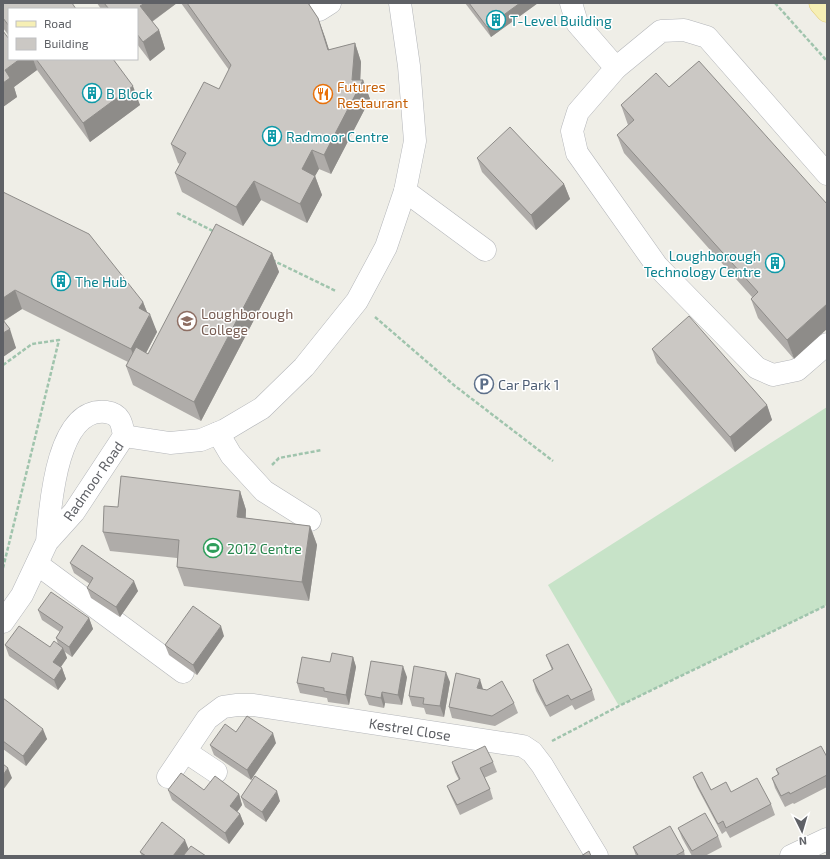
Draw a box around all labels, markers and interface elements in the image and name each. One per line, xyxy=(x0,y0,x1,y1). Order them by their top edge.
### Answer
legend xyxy=(8,8,138,60)
building icon: T-Level Building xyxy=(485,9,507,31)
place label: T-Level Building xyxy=(510,12,612,29)
text: Road xyxy=(44,16,72,30)
text: Building xyxy=(44,36,89,50)
place label: Futures Restaurant xyxy=(337,78,408,111)
building icon: B Block xyxy=(81,82,103,104)
restaurant icon: Futures Restaurant xyxy=(312,83,334,105)
place label: B Block xyxy=(106,85,153,102)
building icon: Radmoor Centre xyxy=(261,125,283,147)
place label: Radmoor Centre xyxy=(286,128,389,145)
place label: Loughborough Technology Centre xyxy=(644,247,761,280)
building icon: Loughborough Technology Centre xyxy=(764,252,786,274)
building icon: The Hub xyxy=(50,270,72,292)
place label: The Hub xyxy=(75,273,127,290)
place label: Loughborough College xyxy=(201,305,293,338)
school or university icon: Loughborough College xyxy=(176,310,198,332)
parking icon: Car Park 1 xyxy=(473,373,495,395)
place label: Car Park 1 xyxy=(498,376,559,393)
street label: Radmoor Road xyxy=(59,438,127,524)
sports icon: 2012 Centre xyxy=(202,537,224,559)
place label: 2012 Centre xyxy=(227,540,302,557)
street label: Kestrel Close xyxy=(368,714,452,744)
north arrow xyxy=(782,811,822,851)
text: N xyxy=(798,835,807,848)

